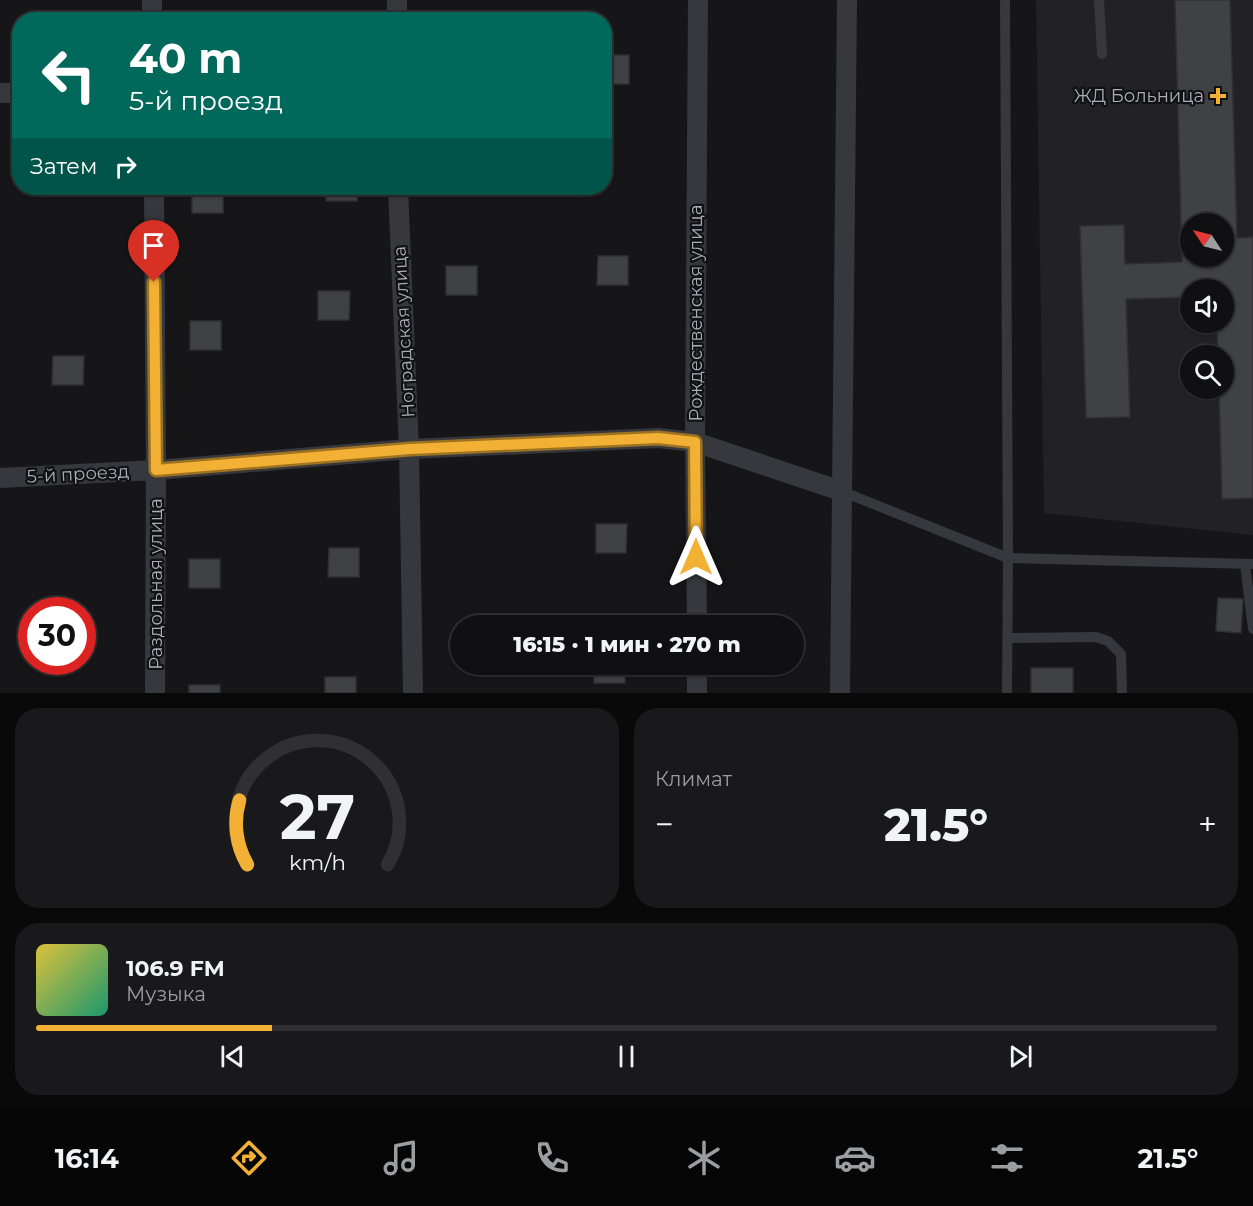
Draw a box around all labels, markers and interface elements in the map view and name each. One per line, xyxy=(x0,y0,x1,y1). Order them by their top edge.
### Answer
text: 40 m xyxy=(129,32,242,84)
icon: left xyxy=(30,36,108,114)
text: 5-й проезд xyxy=(129,84,283,117)
place label: ЖД Больница xyxy=(1074,85,1204,107)
marker: ЖД Больница xyxy=(1209,87,1227,105)
icon: right xyxy=(109,150,142,183)
text: Затем xyxy=(30,153,97,180)
street label: Рождественская улица xyxy=(685,205,707,421)
north arrow xyxy=(1180,213,1234,267)
map controls xyxy=(1180,213,1234,399)
pin xyxy=(128,220,179,282)
icon: arrive xyxy=(137,229,170,262)
street label: Ноградская улица xyxy=(389,246,419,418)
button: sound xyxy=(1180,279,1234,333)
button: search xyxy=(1180,345,1234,399)
street label: 5-й проезд xyxy=(26,460,130,488)
street label: Раздольная улица xyxy=(145,498,167,670)
position arrow xyxy=(664,525,728,589)
speed limit sign: 30 xyxy=(18,597,96,675)
text: 16:15 · 1 мин · 270 m xyxy=(513,631,741,658)
text: Климат xyxy=(655,767,732,791)
text: 27 xyxy=(279,779,355,855)
text: 21.5° xyxy=(884,797,988,852)
text: − xyxy=(655,804,674,844)
text: + xyxy=(1198,804,1217,844)
text: km/h xyxy=(288,849,346,875)
text: 106.9 FM xyxy=(126,955,225,982)
text: Музыка xyxy=(126,982,206,1006)
icon: previous xyxy=(216,1040,249,1073)
icon: pause xyxy=(610,1040,643,1073)
icon: next xyxy=(1004,1040,1037,1073)
icon: directions xyxy=(228,1137,270,1179)
icon: music xyxy=(380,1137,422,1179)
icon: phone xyxy=(531,1137,573,1179)
icon: climate xyxy=(683,1137,725,1179)
icon: car xyxy=(834,1137,876,1179)
icon: filters xyxy=(986,1137,1028,1179)
text: 16:14 xyxy=(55,1142,119,1175)
text: 21.5° xyxy=(1137,1142,1198,1175)

